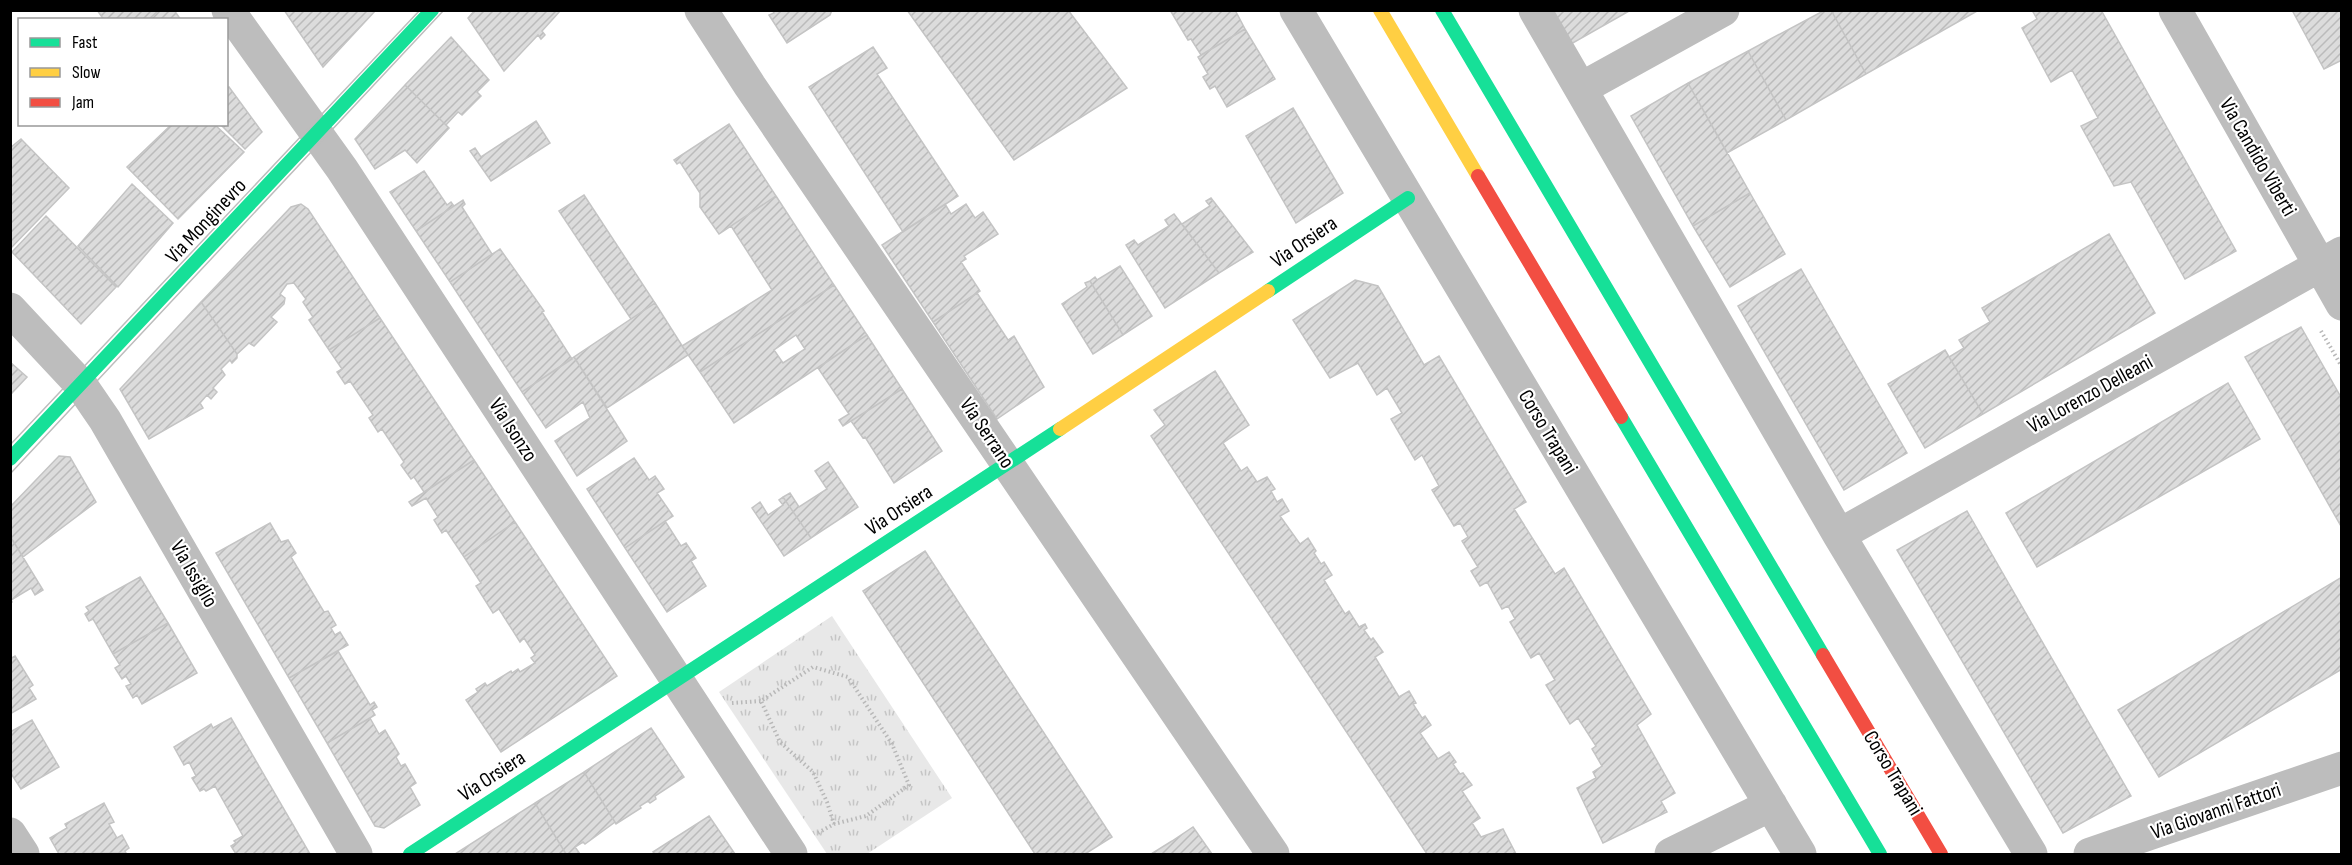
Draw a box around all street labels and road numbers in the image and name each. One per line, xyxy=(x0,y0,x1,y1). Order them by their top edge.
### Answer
street label: Via Candido Viberti xyxy=(2214,93,2302,221)
street label: Via Monginevro xyxy=(160,173,252,269)
street label: Via Orsiera xyxy=(1266,211,1342,273)
street label: Via Lorenzo Delleani xyxy=(2023,349,2157,439)
street label: Corso Trapani xyxy=(1513,385,1583,479)
street label: Via Serrano xyxy=(954,393,1020,473)
street label: Via Isonzo xyxy=(483,394,543,466)
street label: Via Orsiera xyxy=(861,479,937,541)
street label: Via Issiglio xyxy=(165,536,223,612)
street label: Corso Trapani xyxy=(1858,726,1928,820)
street label: Via Orsiera xyxy=(454,745,530,807)
street label: Via Giovanni Fattori xyxy=(2148,777,2284,845)

